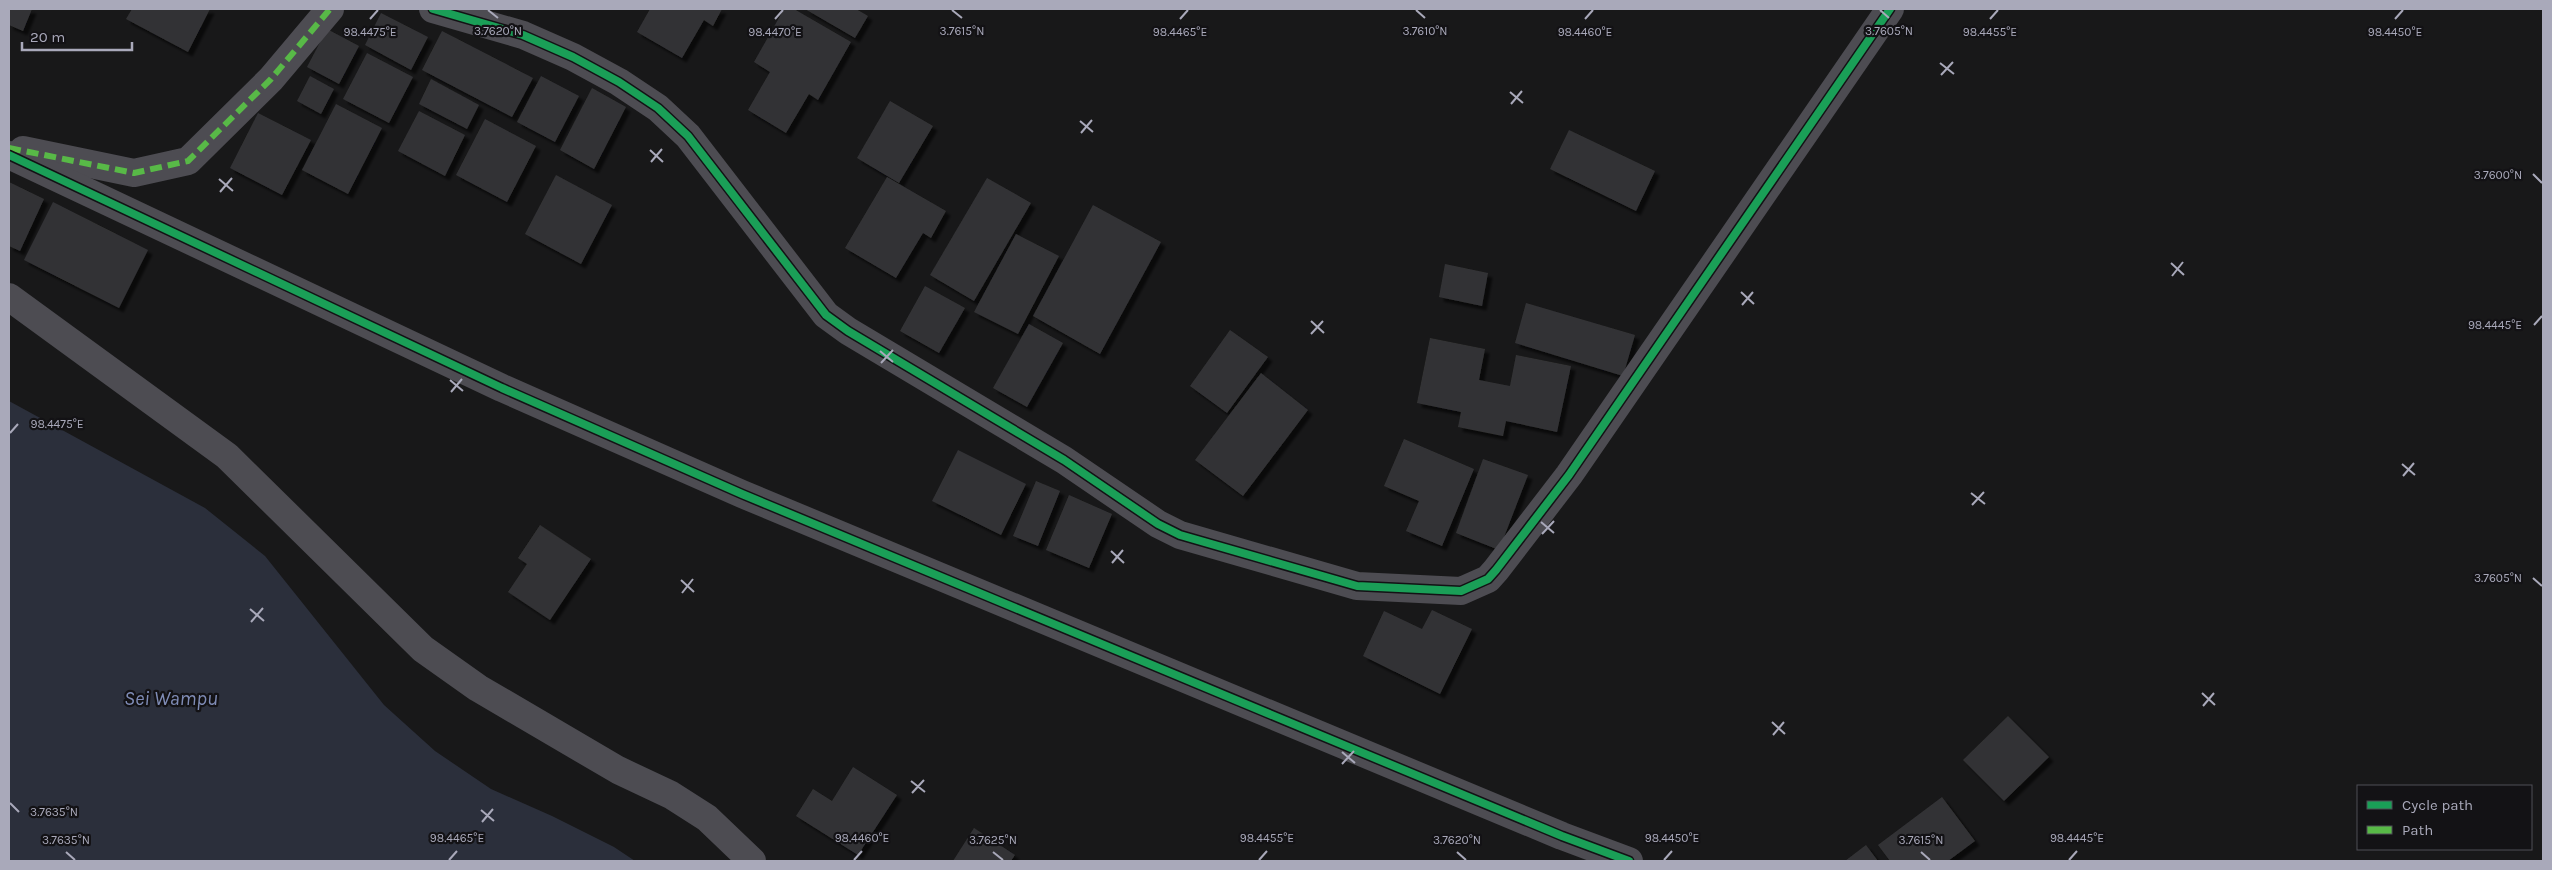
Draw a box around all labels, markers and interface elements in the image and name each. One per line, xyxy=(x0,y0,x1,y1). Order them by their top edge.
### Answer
scale bar xyxy=(22,20,132,52)
text: 3.7620°N xyxy=(474,24,522,38)
text: 3.7615°N xyxy=(940,24,984,38)
text: 3.7610°N xyxy=(1402,24,1448,38)
text: 3.7605°N xyxy=(1865,24,1913,38)
text: 98.4475°E xyxy=(343,25,397,39)
text: 98.4470°E xyxy=(748,25,802,39)
text: 98.4465°E xyxy=(1153,25,1207,39)
text: 98.4460°E xyxy=(1558,25,1612,39)
text: 98.4455°E xyxy=(1963,25,2017,39)
text: 98.4450°E xyxy=(2368,25,2422,39)
text: 20 m xyxy=(30,28,65,46)
text: 3.7600°N xyxy=(2474,168,2522,182)
text: 98.4445°E xyxy=(2468,318,2522,332)
text: 98.4475°E xyxy=(30,417,84,431)
text: 3.7605°N xyxy=(2474,571,2522,585)
water label: Sei Wampu xyxy=(124,687,218,710)
legend xyxy=(2357,785,2532,850)
text: Cycle path xyxy=(2402,796,2473,814)
text: 3.7635°N xyxy=(30,805,78,819)
text: Path xyxy=(2402,821,2433,839)
text: 98.4465°E xyxy=(430,831,484,845)
text: 98.4460°E xyxy=(835,831,889,845)
text: 98.4455°E xyxy=(1240,831,1294,845)
text: 98.4450°E xyxy=(1645,831,1699,845)
text: 98.4445°E xyxy=(2050,831,2104,845)
text: 3.7635°N xyxy=(42,833,90,847)
text: 3.7625°N xyxy=(969,833,1017,847)
text: 3.7620°N xyxy=(1433,833,1481,847)
text: 3.7615°N xyxy=(1899,833,1943,847)

